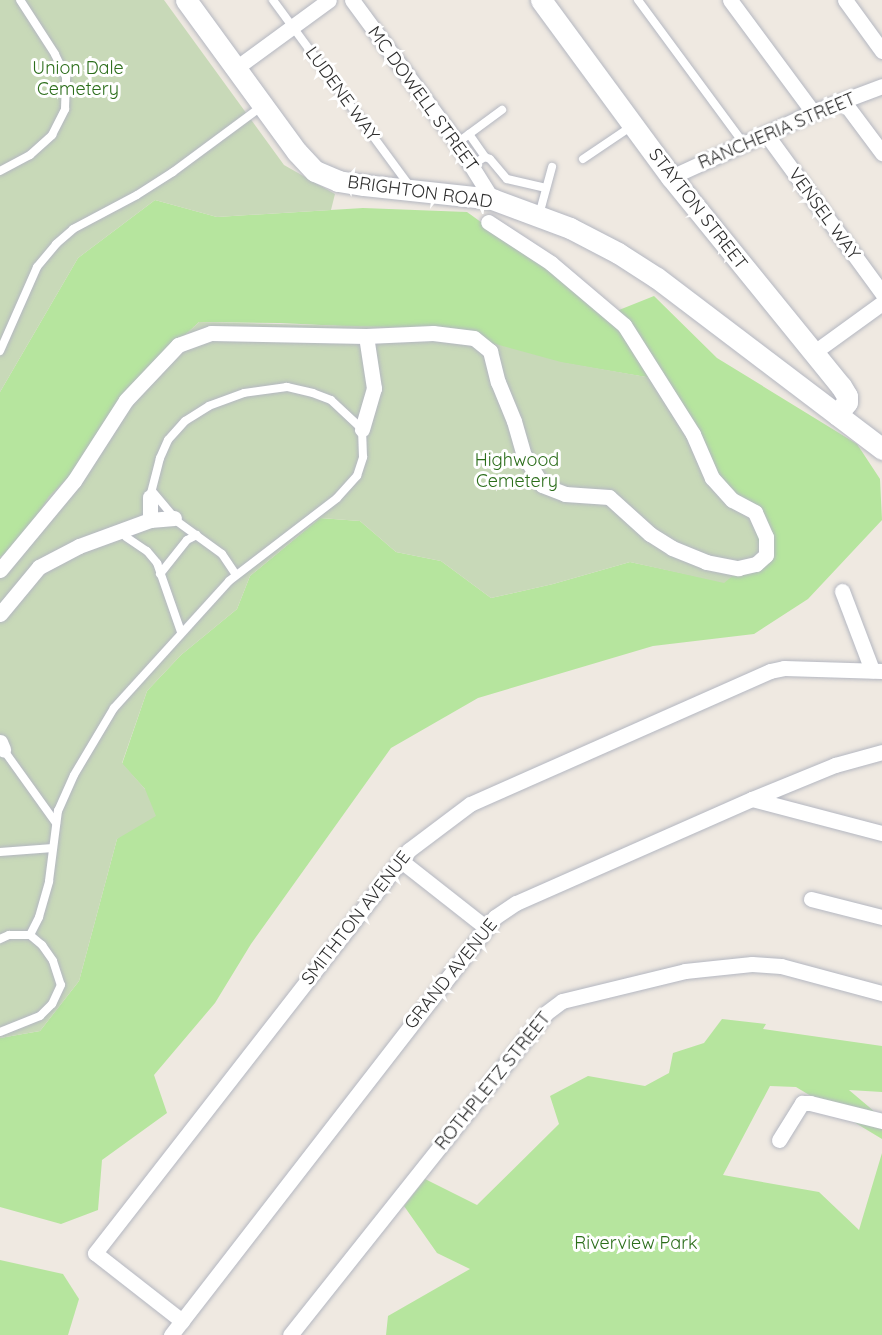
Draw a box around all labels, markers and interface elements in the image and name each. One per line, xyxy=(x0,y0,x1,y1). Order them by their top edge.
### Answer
street label: MC DOWELL STREET xyxy=(363,22,483,176)
street label: LUDENE WAY xyxy=(301,43,383,145)
park label: Union Dale Cemetery xyxy=(32,58,124,100)
street label: RANCHERIA STREET xyxy=(695,88,859,174)
street label: STAYTON STREET xyxy=(644,144,752,274)
street label: VENSEL WAY xyxy=(784,164,864,264)
street label: BRIGHTON ROAD xyxy=(346,171,494,213)
park label: Highwood Cemetery xyxy=(475,450,559,492)
street label: SMITHTON AVENUE xyxy=(297,847,415,989)
street label: GRAND AVENUE xyxy=(400,915,502,1033)
street label: ROTHPLETZ STREET xyxy=(431,1008,555,1154)
park label: Riverview Park xyxy=(574,1232,698,1254)

